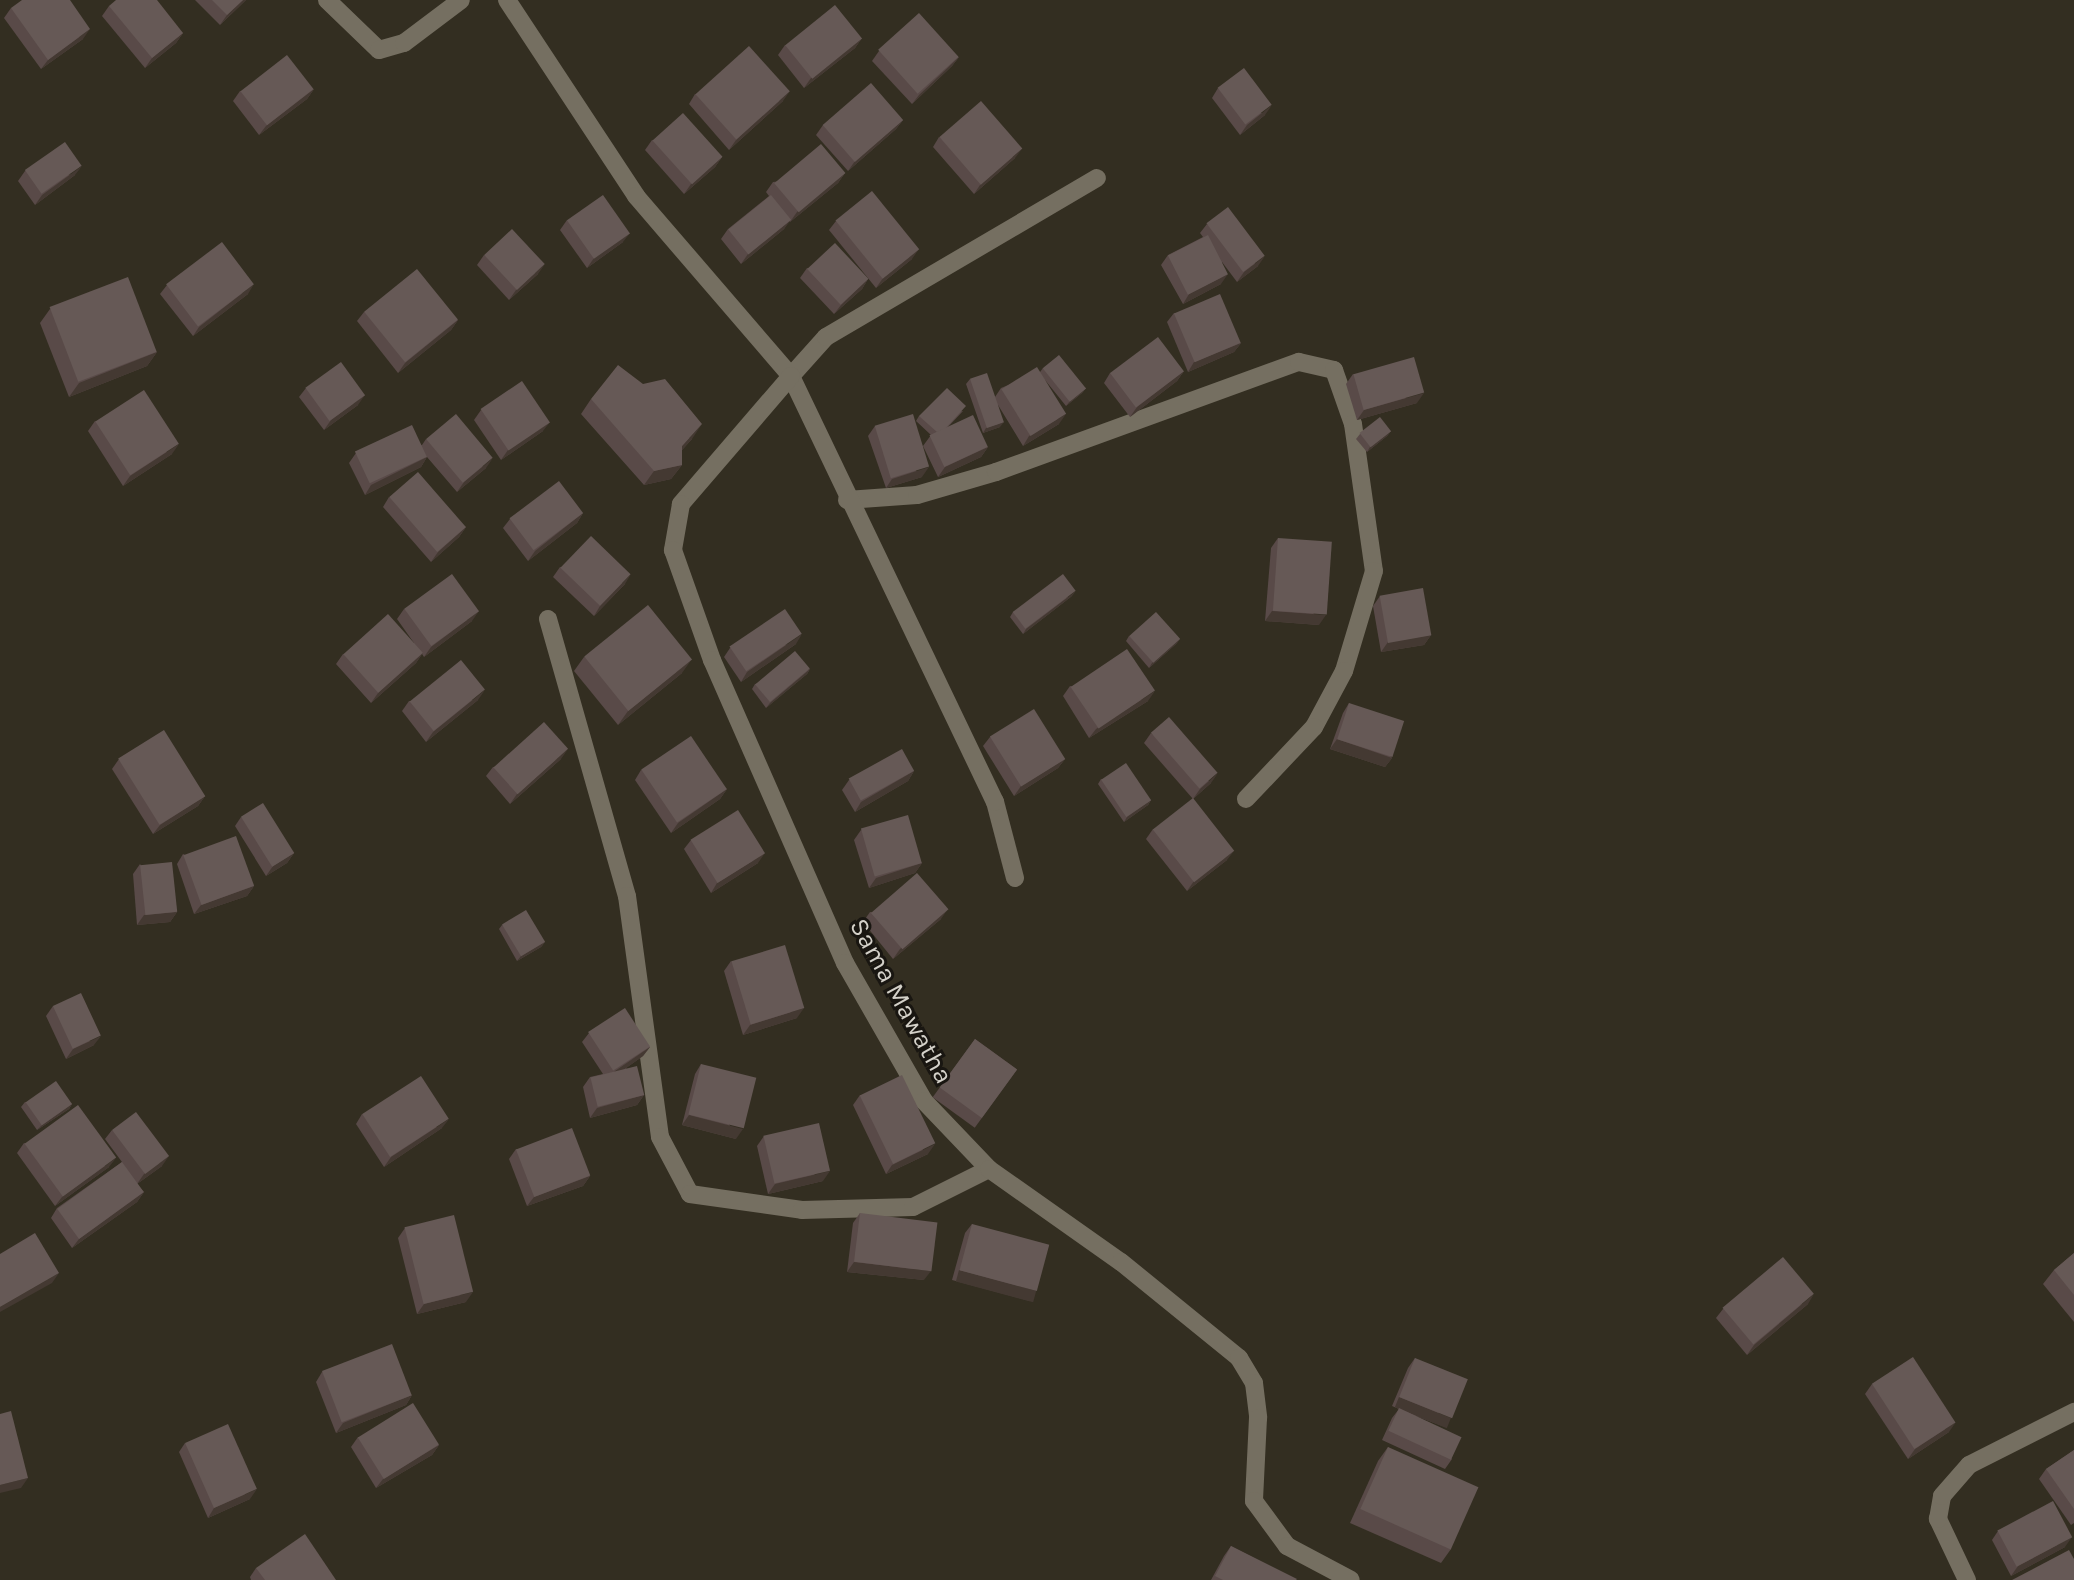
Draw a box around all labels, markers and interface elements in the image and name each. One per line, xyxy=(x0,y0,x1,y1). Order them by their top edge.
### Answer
street label: Sama Mawatha xyxy=(843,913,959,1089)

